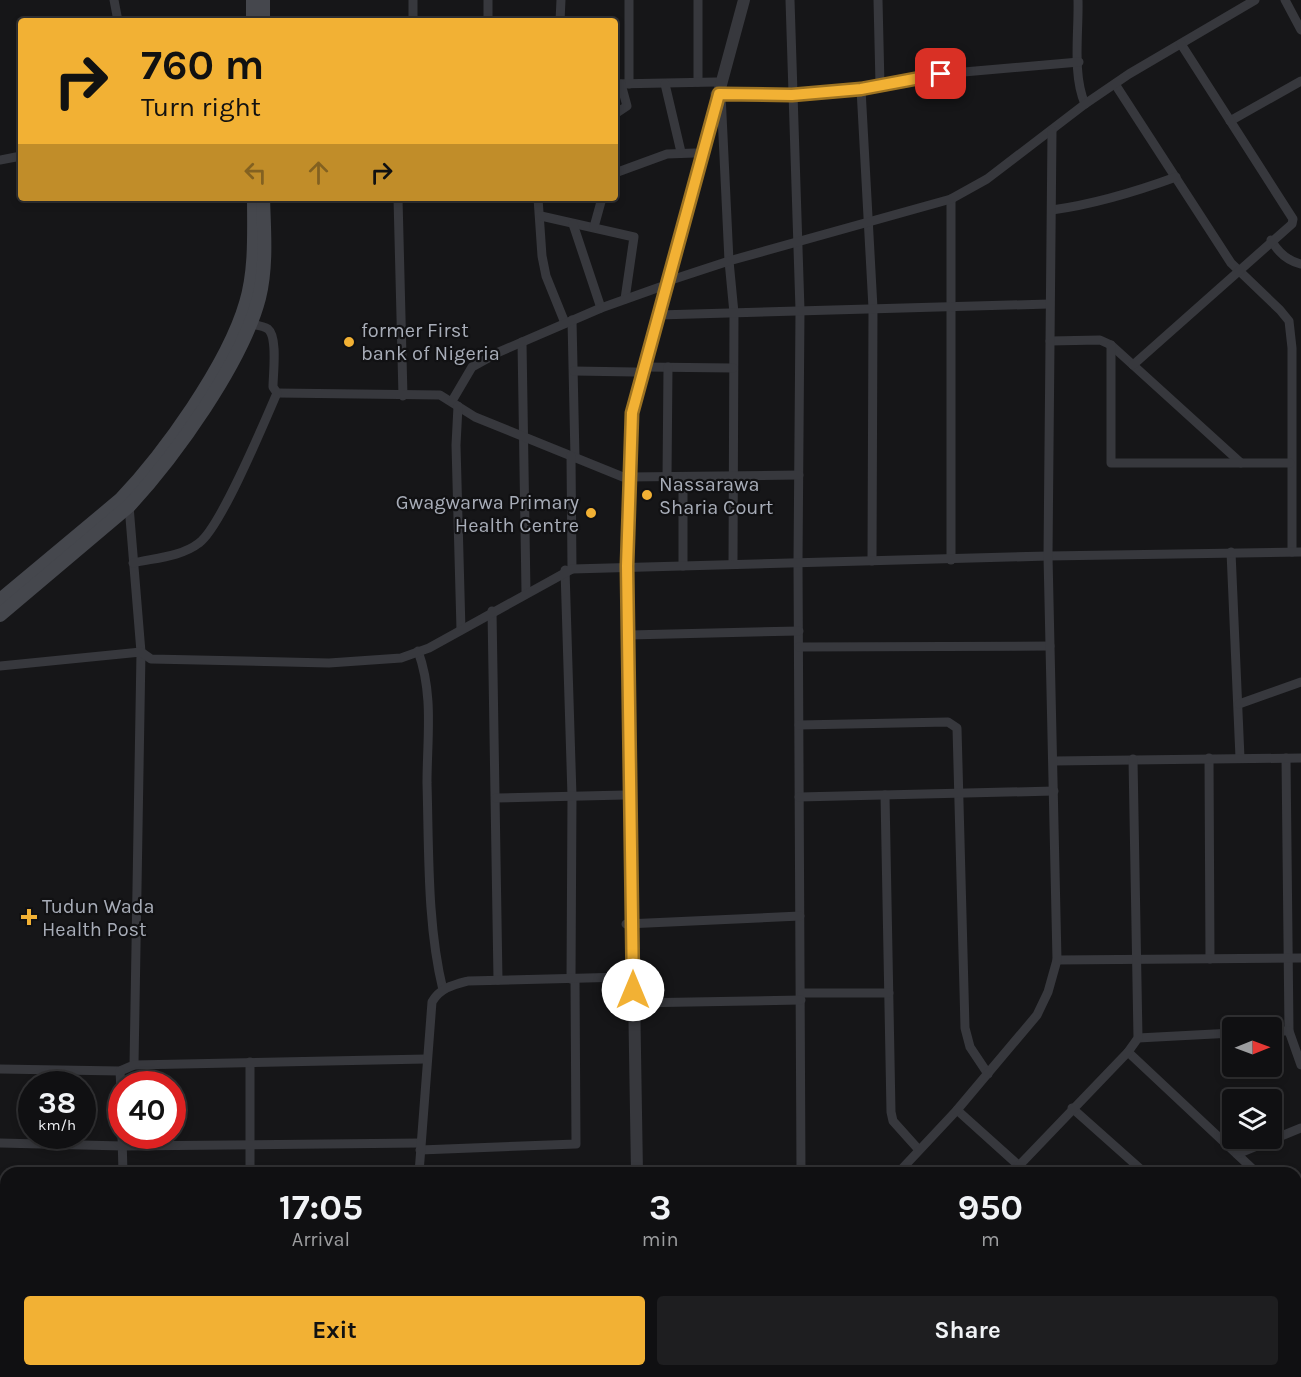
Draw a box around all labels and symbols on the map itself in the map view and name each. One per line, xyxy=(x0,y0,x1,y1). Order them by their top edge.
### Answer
pin xyxy=(915,48,966,99)
place label: former First bank of Nigeria xyxy=(361,319,500,365)
marker: former First bank of Nigeria xyxy=(342,335,356,349)
place label: Nassarawa Sharia Court xyxy=(659,473,774,519)
marker: Nassarawa Sharia Court xyxy=(640,488,654,502)
place label: Gwagwarwa Primary Health Centre xyxy=(396,491,579,537)
marker: Gwagwarwa Primary Health Centre xyxy=(584,506,598,520)
place label: Tudun Wada Health Post xyxy=(42,895,155,941)
marker: Tudun Wada Health Post xyxy=(20,908,38,926)
position arrow xyxy=(601,958,665,1022)
north arrow xyxy=(1222,1017,1282,1077)
speed limit sign: 40 xyxy=(108,1071,186,1149)

